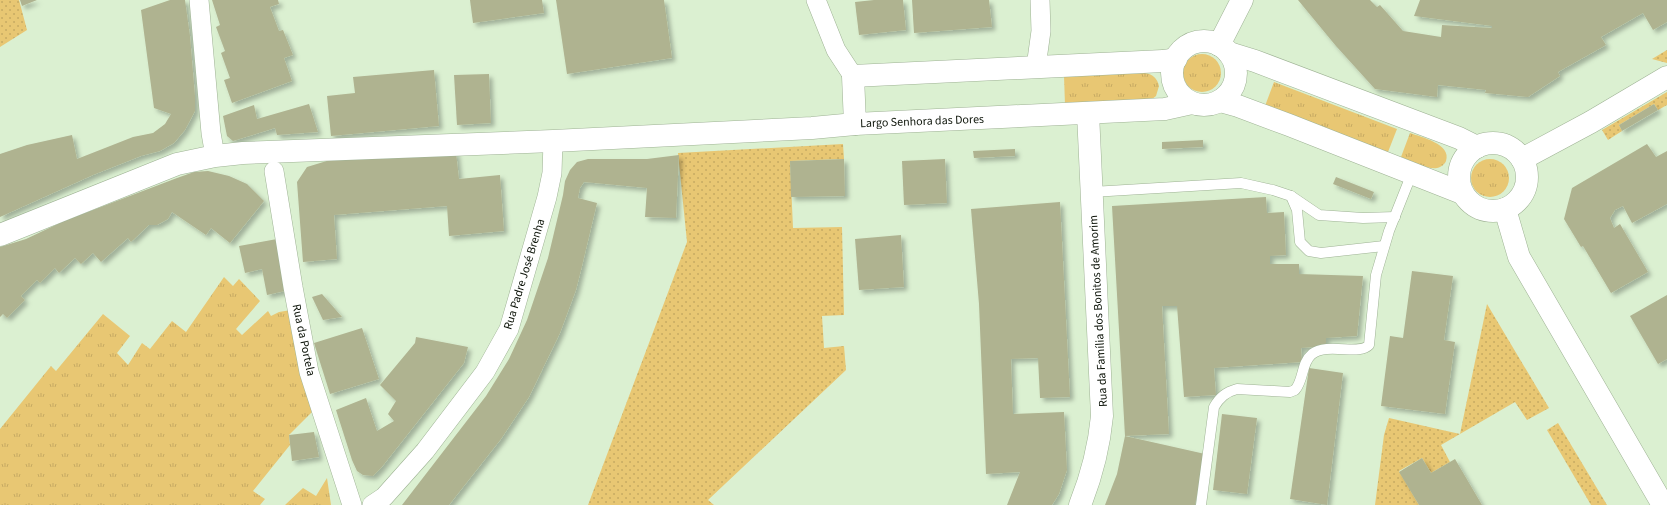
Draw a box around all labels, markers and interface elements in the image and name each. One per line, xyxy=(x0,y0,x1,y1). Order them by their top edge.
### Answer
street label: Largo Senhora das Dores xyxy=(860,111,984,132)
street label: Rua da Família dos Bonitos de Amorim xyxy=(1085,214,1112,407)
street label: Rua Padre José Brenha xyxy=(500,217,549,332)
street label: Rua da Portela xyxy=(288,303,319,378)

